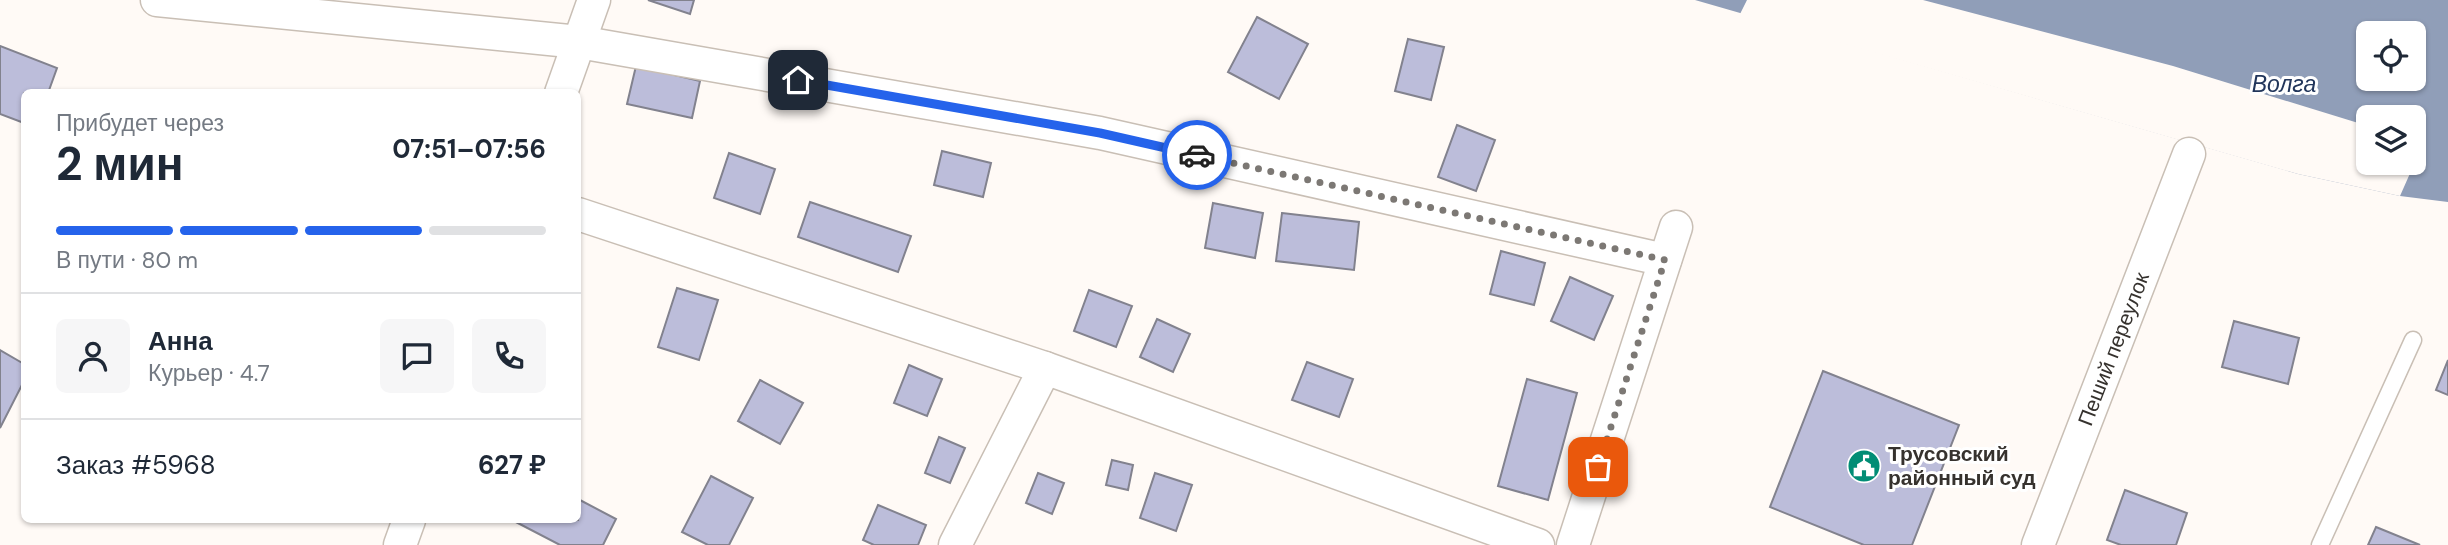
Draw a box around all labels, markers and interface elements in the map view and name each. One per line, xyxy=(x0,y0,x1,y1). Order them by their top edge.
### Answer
map controls xyxy=(2356,21,2426,175)
button: locate xyxy=(2356,21,2426,91)
pin xyxy=(768,50,828,110)
icon: home xyxy=(779,61,817,99)
water label: Волга xyxy=(2252,69,2316,99)
button: layers xyxy=(2356,105,2426,175)
text: Прибудет через xyxy=(56,108,224,138)
courier xyxy=(1162,120,1232,190)
text: 07:51–07:56 xyxy=(392,132,546,166)
text: 2 мин xyxy=(56,134,183,194)
icon: car xyxy=(1178,136,1216,174)
text: В пути · 80 m xyxy=(56,245,198,275)
street label: Пеший переулок xyxy=(2071,268,2156,430)
button: person xyxy=(56,319,130,393)
button: chat xyxy=(380,319,454,393)
button: phone xyxy=(472,319,546,393)
text: Анна xyxy=(148,324,213,358)
text: Курьер · 4.7 xyxy=(148,358,270,388)
pin xyxy=(1568,437,1628,497)
place label: Трусовский районный суд xyxy=(1888,440,2036,492)
public building icon: Трусовский районный суд xyxy=(1845,447,1883,485)
text: Заказ #5968 xyxy=(56,448,216,482)
text: 627 ₽ xyxy=(478,448,546,482)
icon: bag xyxy=(1579,448,1617,486)

